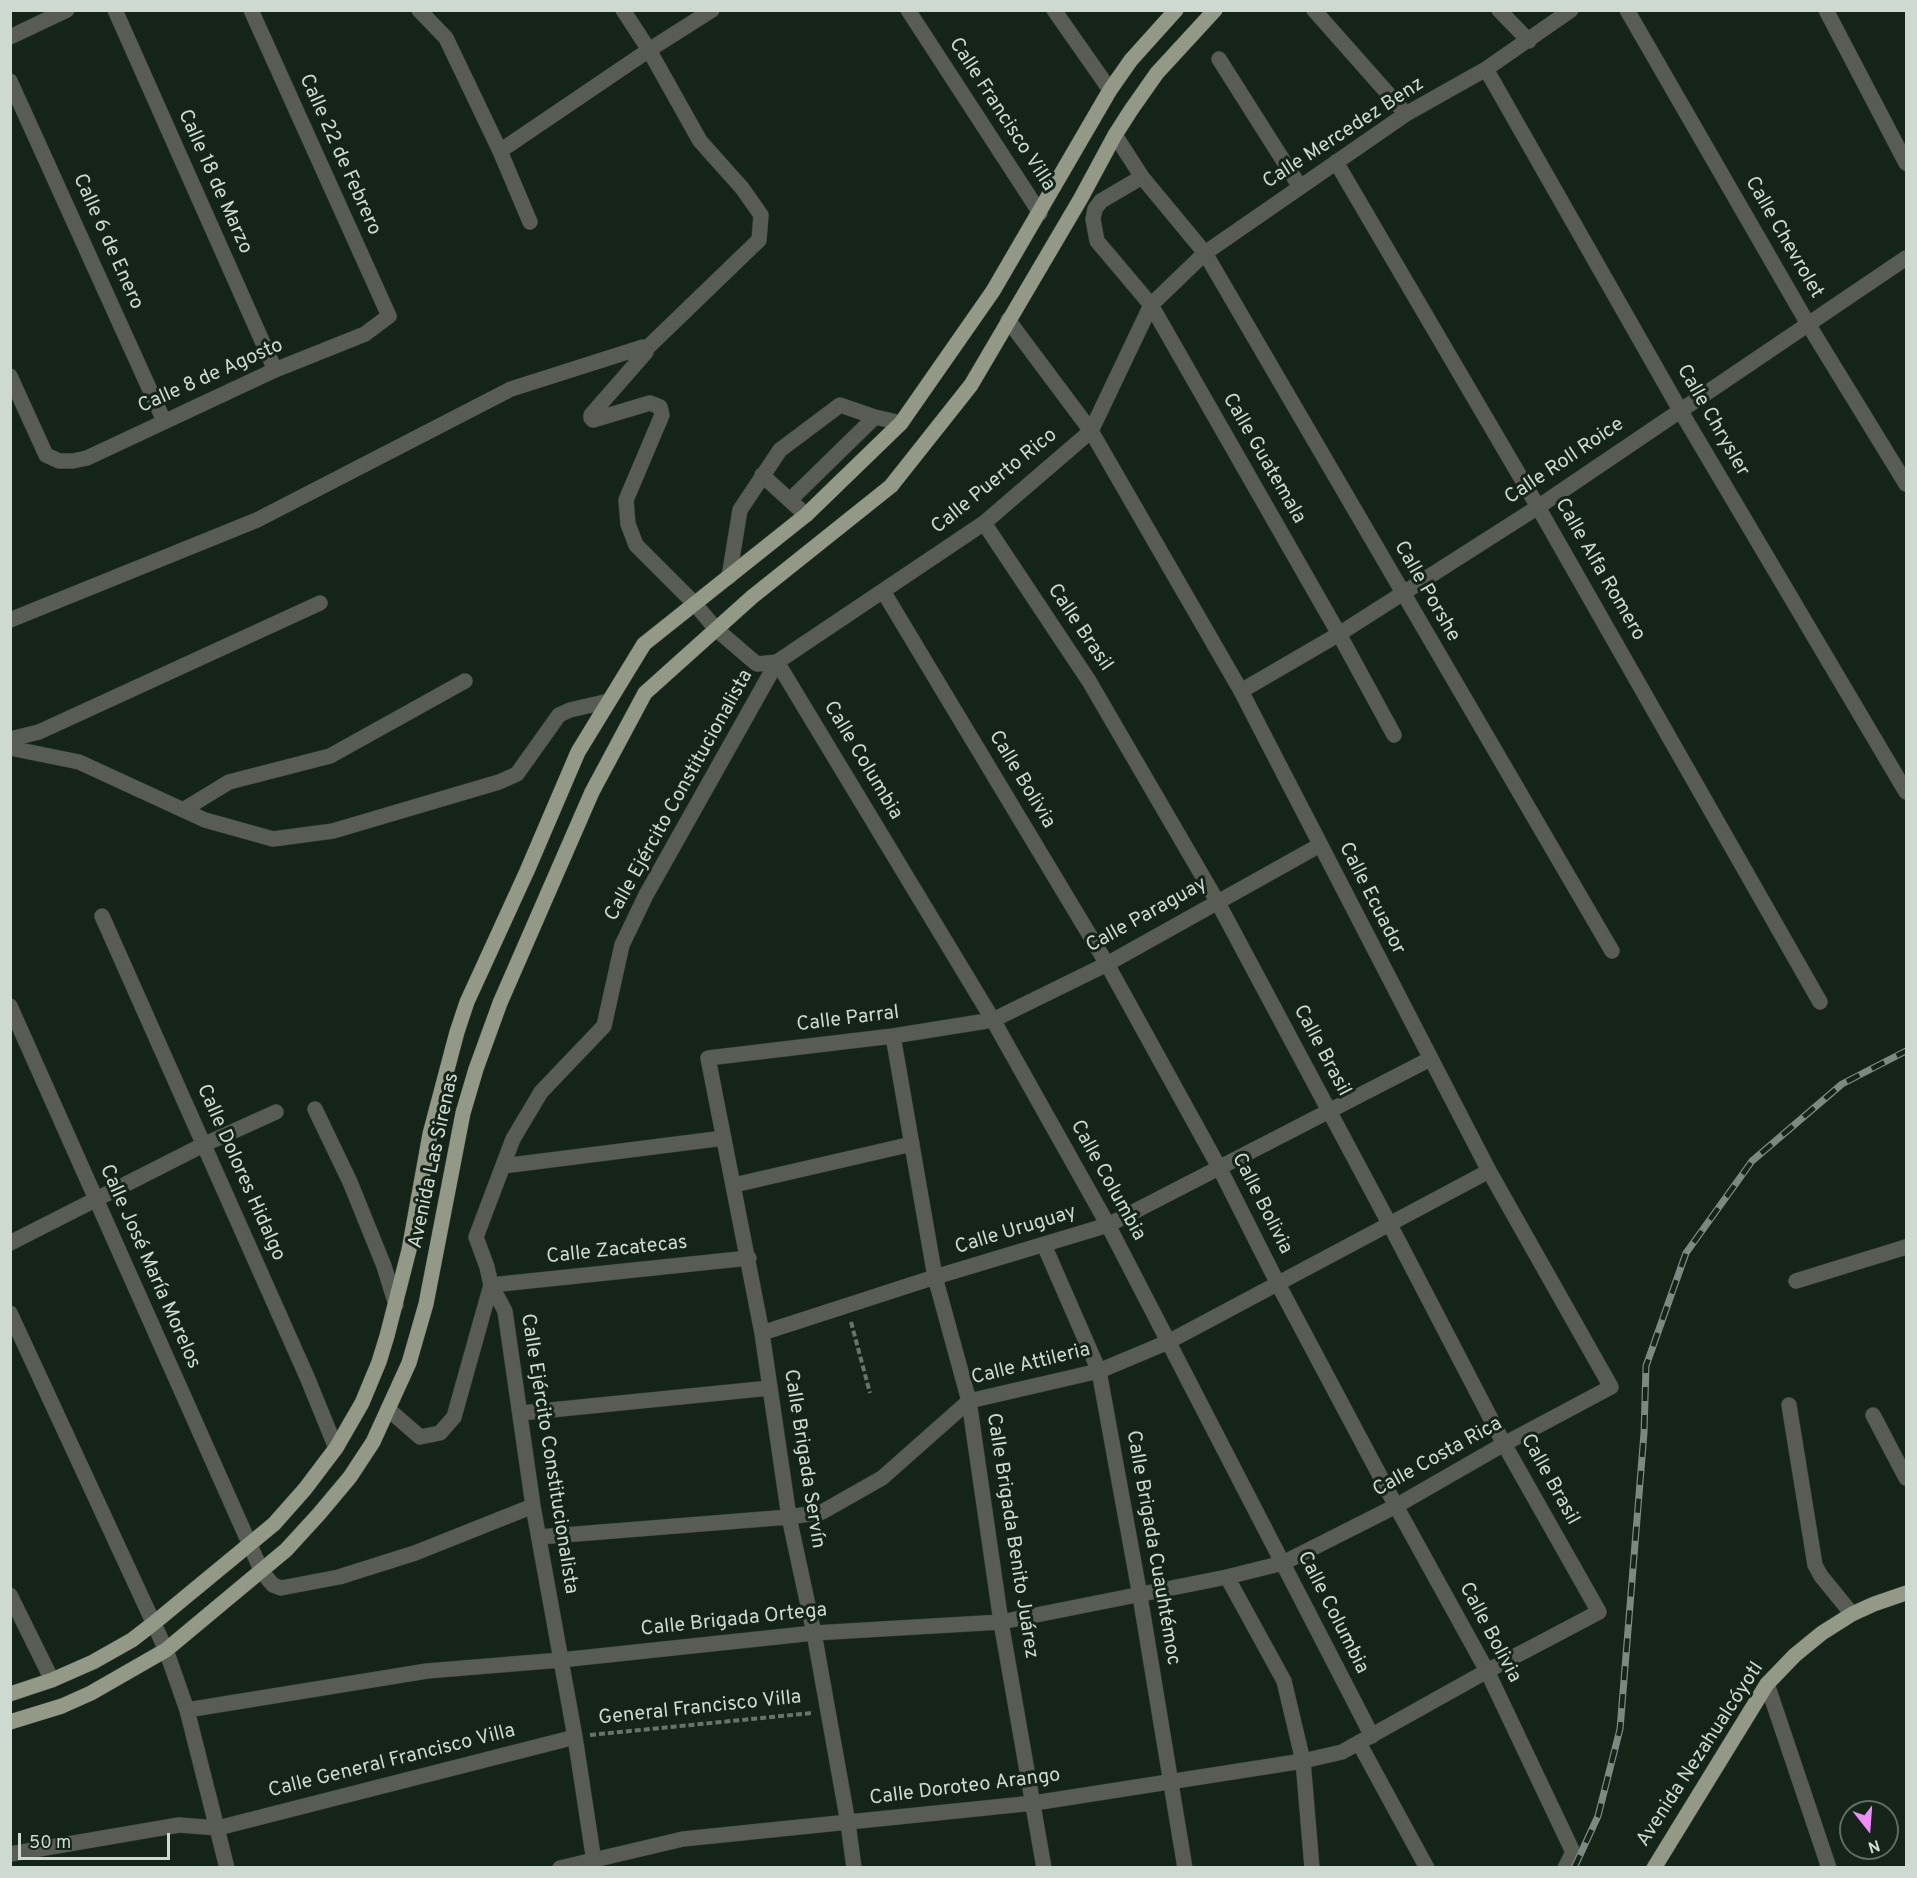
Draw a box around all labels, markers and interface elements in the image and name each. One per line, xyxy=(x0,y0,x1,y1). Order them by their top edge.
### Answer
street label: Calle Francisco Villa xyxy=(942,34,1060,196)
street label: Calle 22 de Febrero xyxy=(293,71,385,239)
street label: Calle Mercedez Benz xyxy=(1259,73,1429,195)
street label: Calle 18 de Marzo xyxy=(171,106,257,258)
street label: Calle 6 de Enero xyxy=(66,171,148,313)
street label: Calle Chevrolet xyxy=(1738,173,1828,303)
street label: Calle 8 de Agosto xyxy=(135,334,287,420)
street label: Calle Chrysler xyxy=(1670,361,1754,481)
street label: Calle Guatemala xyxy=(1216,390,1310,528)
street label: Calle Roll Roice xyxy=(1501,413,1629,511)
street label: Calle Puerto Rico xyxy=(927,424,1063,540)
street label: Calle Alfa Romero xyxy=(1548,494,1650,646)
street label: Calle Porshe xyxy=(1388,537,1464,647)
street label: Calle Brasil xyxy=(1041,580,1117,676)
street label: Calle Ejército Constitucionalista xyxy=(601,666,759,926)
street label: Calle Columbia xyxy=(817,697,907,825)
street label: Calle Bolivia xyxy=(982,727,1060,833)
street label: Calle Ecuador xyxy=(1332,839,1410,959)
street label: Calle Paraguay xyxy=(1082,873,1212,959)
street label: Calle Brasil xyxy=(1287,1001,1355,1101)
street label: Calle Parral xyxy=(795,1002,901,1038)
street label: Avenida Las Sirenas xyxy=(405,1071,465,1251)
street label: Calle Dolores Hidalgo xyxy=(190,1081,290,1265)
street label: Calle Columbia xyxy=(1064,1117,1150,1245)
street label: Calle Bolivia xyxy=(1225,1150,1297,1258)
street label: Calle José María Morelos xyxy=(93,1161,205,1373)
street label: Calle Uruguay xyxy=(952,1201,1080,1261)
street label: Calle Zacatecas xyxy=(545,1232,689,1270)
street label: Calle Ejército Constitucionalista xyxy=(514,1312,582,1596)
street label: Calle Attileria xyxy=(969,1339,1093,1391)
street label: Calle Brigada Servín xyxy=(777,1368,829,1550)
street label: Calle Brigada Benito Juárez xyxy=(980,1411,1042,1661)
street label: Calle Costa Rica xyxy=(1369,1413,1507,1503)
street label: Calle Brigada Cuauhtémoc xyxy=(1120,1429,1184,1667)
street label: Calle Brasil xyxy=(1514,1430,1584,1530)
street label: Calle Columbia xyxy=(1291,1548,1373,1678)
street label: Calle Bolivia xyxy=(1453,1579,1525,1687)
street label: Calle Brigada Ortega xyxy=(640,1599,828,1643)
street label: Avenida Nezahualcóyotl xyxy=(1632,1658,1770,1852)
street label: General Francisco Villa xyxy=(597,1686,803,1732)
street label: Calle General Francisco Villa xyxy=(266,1720,518,1804)
street label: Calle Doroteo Arango xyxy=(868,1764,1062,1812)
north arrow xyxy=(1839,1800,1899,1860)
scale bar xyxy=(21,1821,172,1859)
text: 50 m xyxy=(29,1832,71,1855)
text: N xyxy=(1865,1834,1882,1857)

